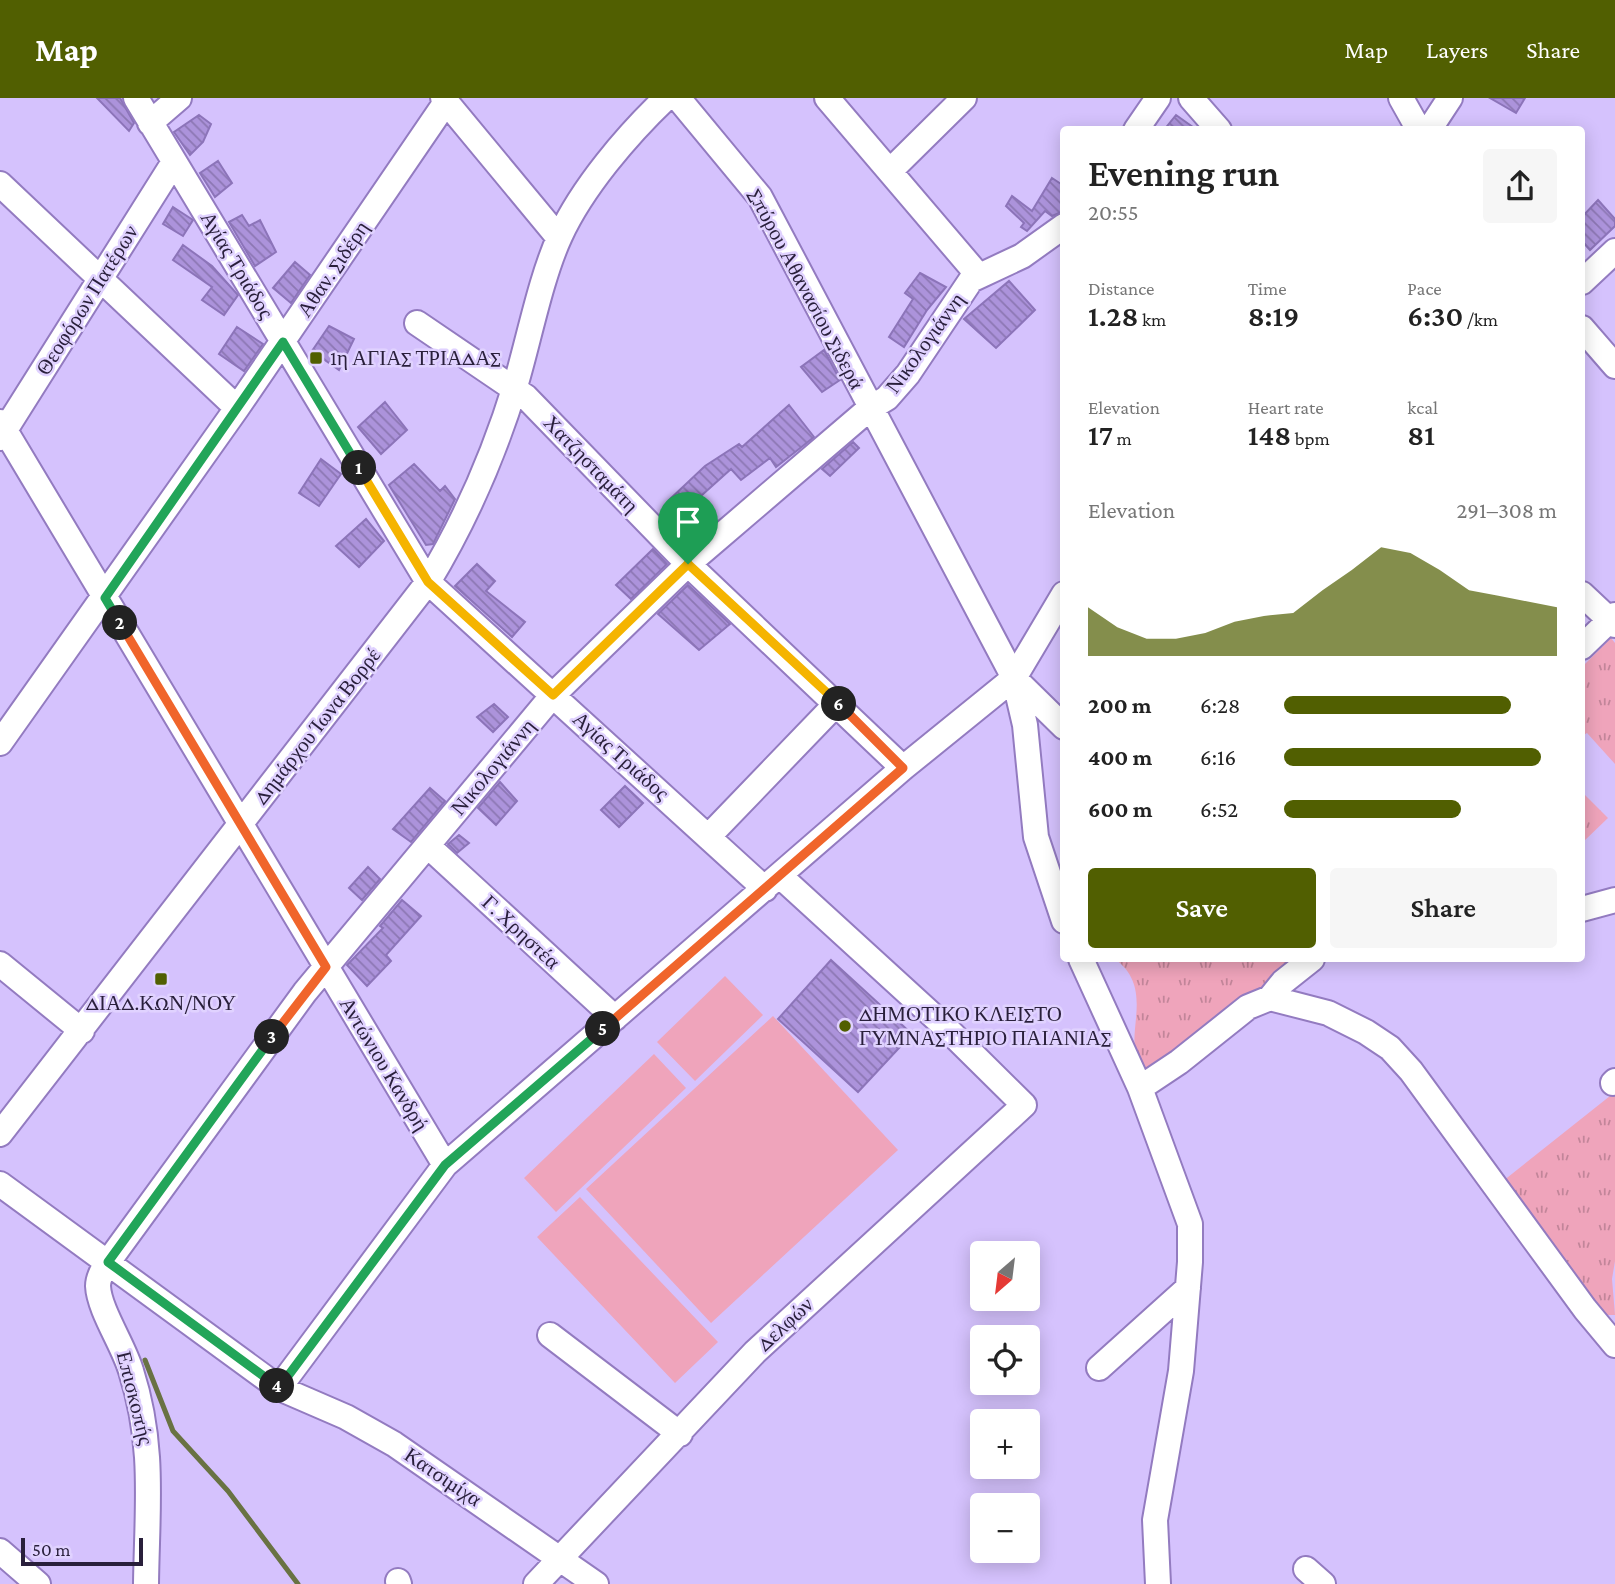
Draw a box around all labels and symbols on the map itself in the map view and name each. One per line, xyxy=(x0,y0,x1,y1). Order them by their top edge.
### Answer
street label: Σπύρου Αθανασίου Σιδερά xyxy=(743,185,869,393)
street label: Αγίας Τριάδος xyxy=(196,207,279,323)
street label: Αθαν. Σιδέρη xyxy=(292,217,374,321)
street label: Θεοφόρων Πατέρων xyxy=(31,221,143,379)
street label: Νικολογιάννη xyxy=(881,288,969,398)
place label: 1η ΑΓΙΑΣ ΤΡΙΑΔΑΣ xyxy=(330,346,501,370)
marker: 1η ΑΓΙΑΣ ΤΡΙΑΔΑΣ xyxy=(308,350,324,366)
street label: Χατζησταμάτη xyxy=(539,410,643,518)
pin: 1 xyxy=(342,450,376,486)
pin xyxy=(658,492,718,564)
pin: 2 xyxy=(102,606,138,640)
street label: Δημάρχου Ίωνα Βορρέ xyxy=(249,643,386,809)
pin: 6 xyxy=(822,686,856,722)
street label: Αγίας Τριάδος xyxy=(568,707,674,806)
street label: Νικολογιάννη xyxy=(446,714,540,820)
street label: Γ. Χρηστέα xyxy=(477,890,565,974)
marker: ΔΙΑΔ.ΚΩΝ/ΝΟΥ xyxy=(153,971,169,987)
place label: ΔΙΑΔ.ΚΩΝ/ΝΟΥ xyxy=(86,991,236,1015)
street label: Αντώνιου Κανδρή xyxy=(335,993,433,1135)
place label: ΔΗΜΟΤΙΚΟ ΚΛΕΙΣΤΟ ΓΥΜΝΑΣΤΗΡΙΟ ΠΑΙΑΝΙΑΣ xyxy=(859,1002,1111,1050)
pin: 5 xyxy=(586,1012,620,1046)
marker: ΔΗΜΟΤΙΚΟ ΚΛΕΙΣΤΟ ΓΥΜΝΑΣΤΗΡΙΟ ΠΑΙΑΝΙΑΣ xyxy=(837,1018,853,1034)
pin: 3 xyxy=(254,1020,290,1054)
north arrow xyxy=(970,1241,1040,1311)
street label: Δελφών xyxy=(752,1292,818,1356)
street label: Επισκοπής xyxy=(112,1349,158,1448)
pin: 4 xyxy=(260,1368,294,1404)
street label: Κατσιμίχα xyxy=(400,1443,486,1511)
scale bar xyxy=(21,1535,144,1567)

